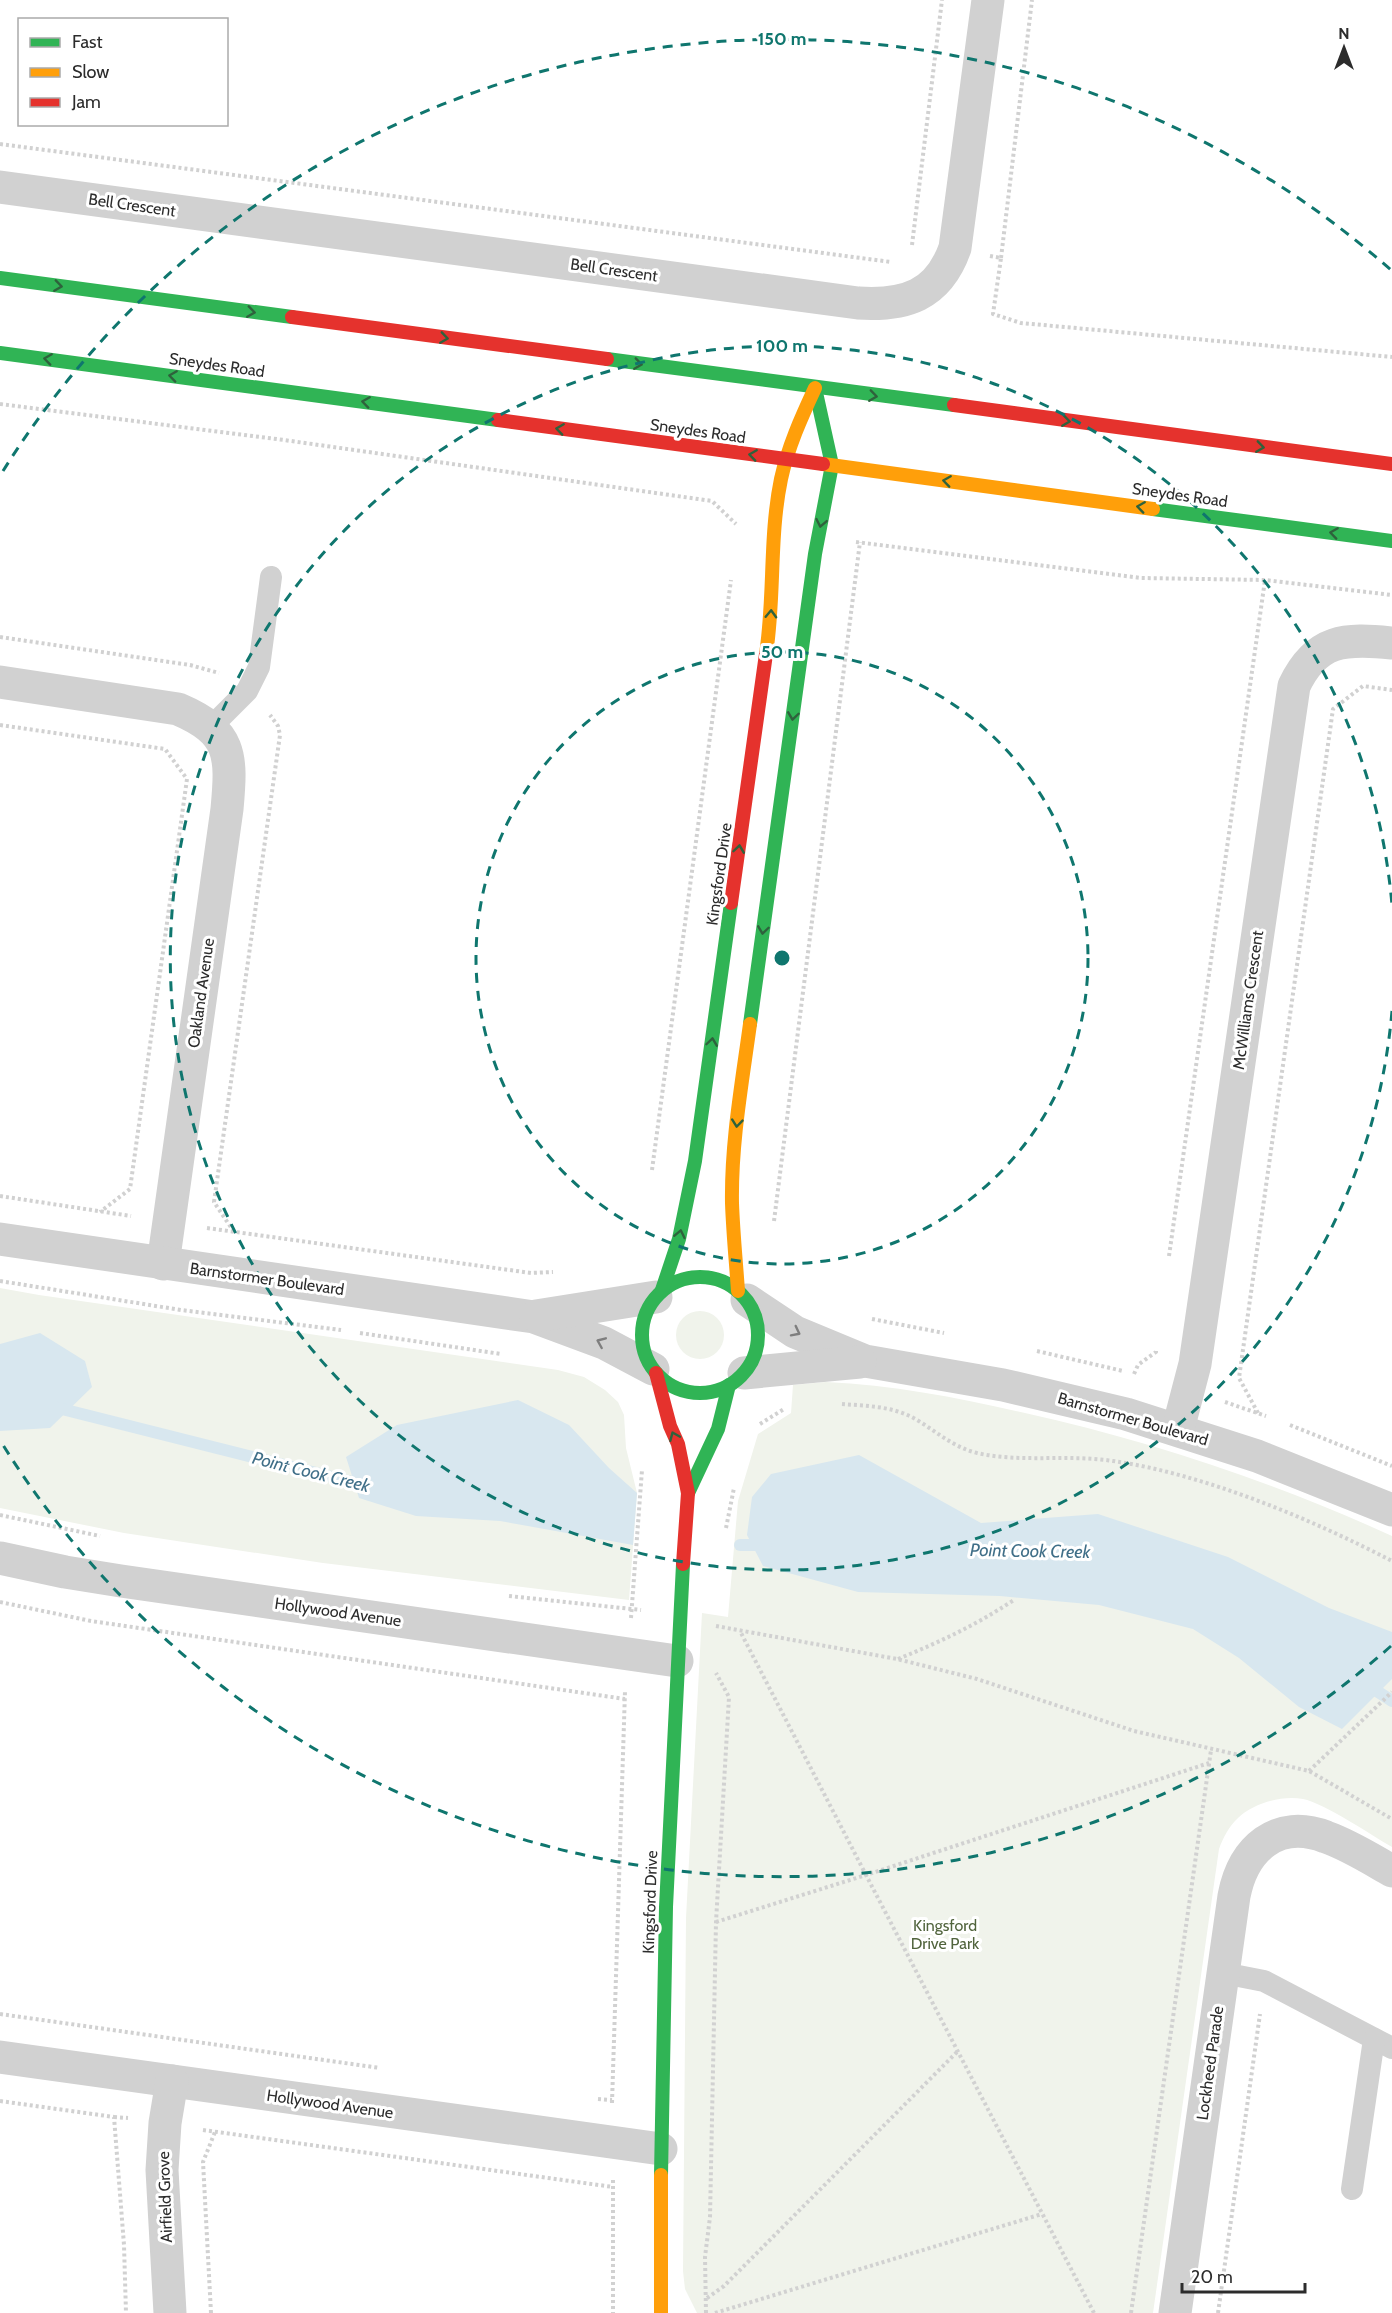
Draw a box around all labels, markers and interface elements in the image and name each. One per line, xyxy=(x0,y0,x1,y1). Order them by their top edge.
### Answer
legend xyxy=(18,18,228,126)
north arrow xyxy=(1314,18,1374,78)
text: N xyxy=(1338,24,1350,43)
text: 150 m xyxy=(758,28,806,50)
text: Fast xyxy=(72,31,103,53)
text: Slow xyxy=(72,61,109,83)
text: Jam xyxy=(71,91,101,113)
street label: Bell Crescent xyxy=(87,189,177,221)
street label: Bell Crescent xyxy=(569,254,659,286)
one-way arrow xyxy=(53,279,63,291)
one-way arrow xyxy=(247,305,256,318)
one-way arrow xyxy=(440,331,449,344)
text: 100 m xyxy=(756,335,808,357)
street label: Sneydes Road xyxy=(168,349,266,381)
one-way arrow xyxy=(44,353,53,366)
one-way arrow xyxy=(633,357,642,370)
one-way arrow xyxy=(169,370,178,382)
one-way arrow xyxy=(868,389,878,401)
one-way arrow xyxy=(362,397,371,409)
street label: Sneydes Road xyxy=(649,415,747,447)
one-way arrow xyxy=(1062,415,1071,427)
one-way arrow xyxy=(555,423,564,435)
one-way arrow xyxy=(1255,440,1264,452)
one-way arrow xyxy=(748,449,757,462)
one-way arrow xyxy=(943,475,952,488)
street label: Sneydes Road xyxy=(1131,479,1229,511)
one-way arrow xyxy=(1136,501,1145,514)
one-way arrow xyxy=(815,518,828,528)
one-way arrow xyxy=(1329,527,1339,539)
one-way arrow xyxy=(764,610,777,619)
text: 50 m xyxy=(761,641,803,663)
one-way arrow xyxy=(787,711,799,720)
street label: Kingsford Drive xyxy=(702,821,736,927)
one-way arrow xyxy=(733,844,745,854)
one-way arrow xyxy=(758,925,770,934)
street label: McWilliams Crescent xyxy=(1229,929,1267,1071)
street label: Oakland Avenue xyxy=(184,937,218,1049)
centre of rings xyxy=(772,948,792,968)
one-way arrow xyxy=(706,1038,718,1047)
one-way arrow xyxy=(731,1118,744,1128)
one-way arrow xyxy=(673,1230,686,1240)
street label: Barnstormer Boulevard xyxy=(189,1259,345,1299)
one-way arrow xyxy=(790,1325,801,1336)
one-way arrow xyxy=(596,1338,607,1350)
street label: Barnstormer Boulevard xyxy=(1056,1388,1210,1450)
one-way arrow xyxy=(669,1431,681,1442)
water label: Point Cook Creek xyxy=(250,1447,373,1498)
water label: Point Cook Creek xyxy=(970,1539,1092,1563)
street label: Hollywood Avenue xyxy=(273,1594,403,1630)
street label: Kingsford Drive xyxy=(639,1850,661,1954)
park label: Kingsford Drive Park xyxy=(911,1916,980,1953)
street label: Lockheed Parade xyxy=(1193,2005,1227,2121)
street label: Hollywood Avenue xyxy=(265,2086,395,2122)
street label: Airfield Grove xyxy=(154,2151,176,2243)
scale bar xyxy=(1182,2256,1305,2294)
text: 20 m xyxy=(1191,2266,1233,2288)

